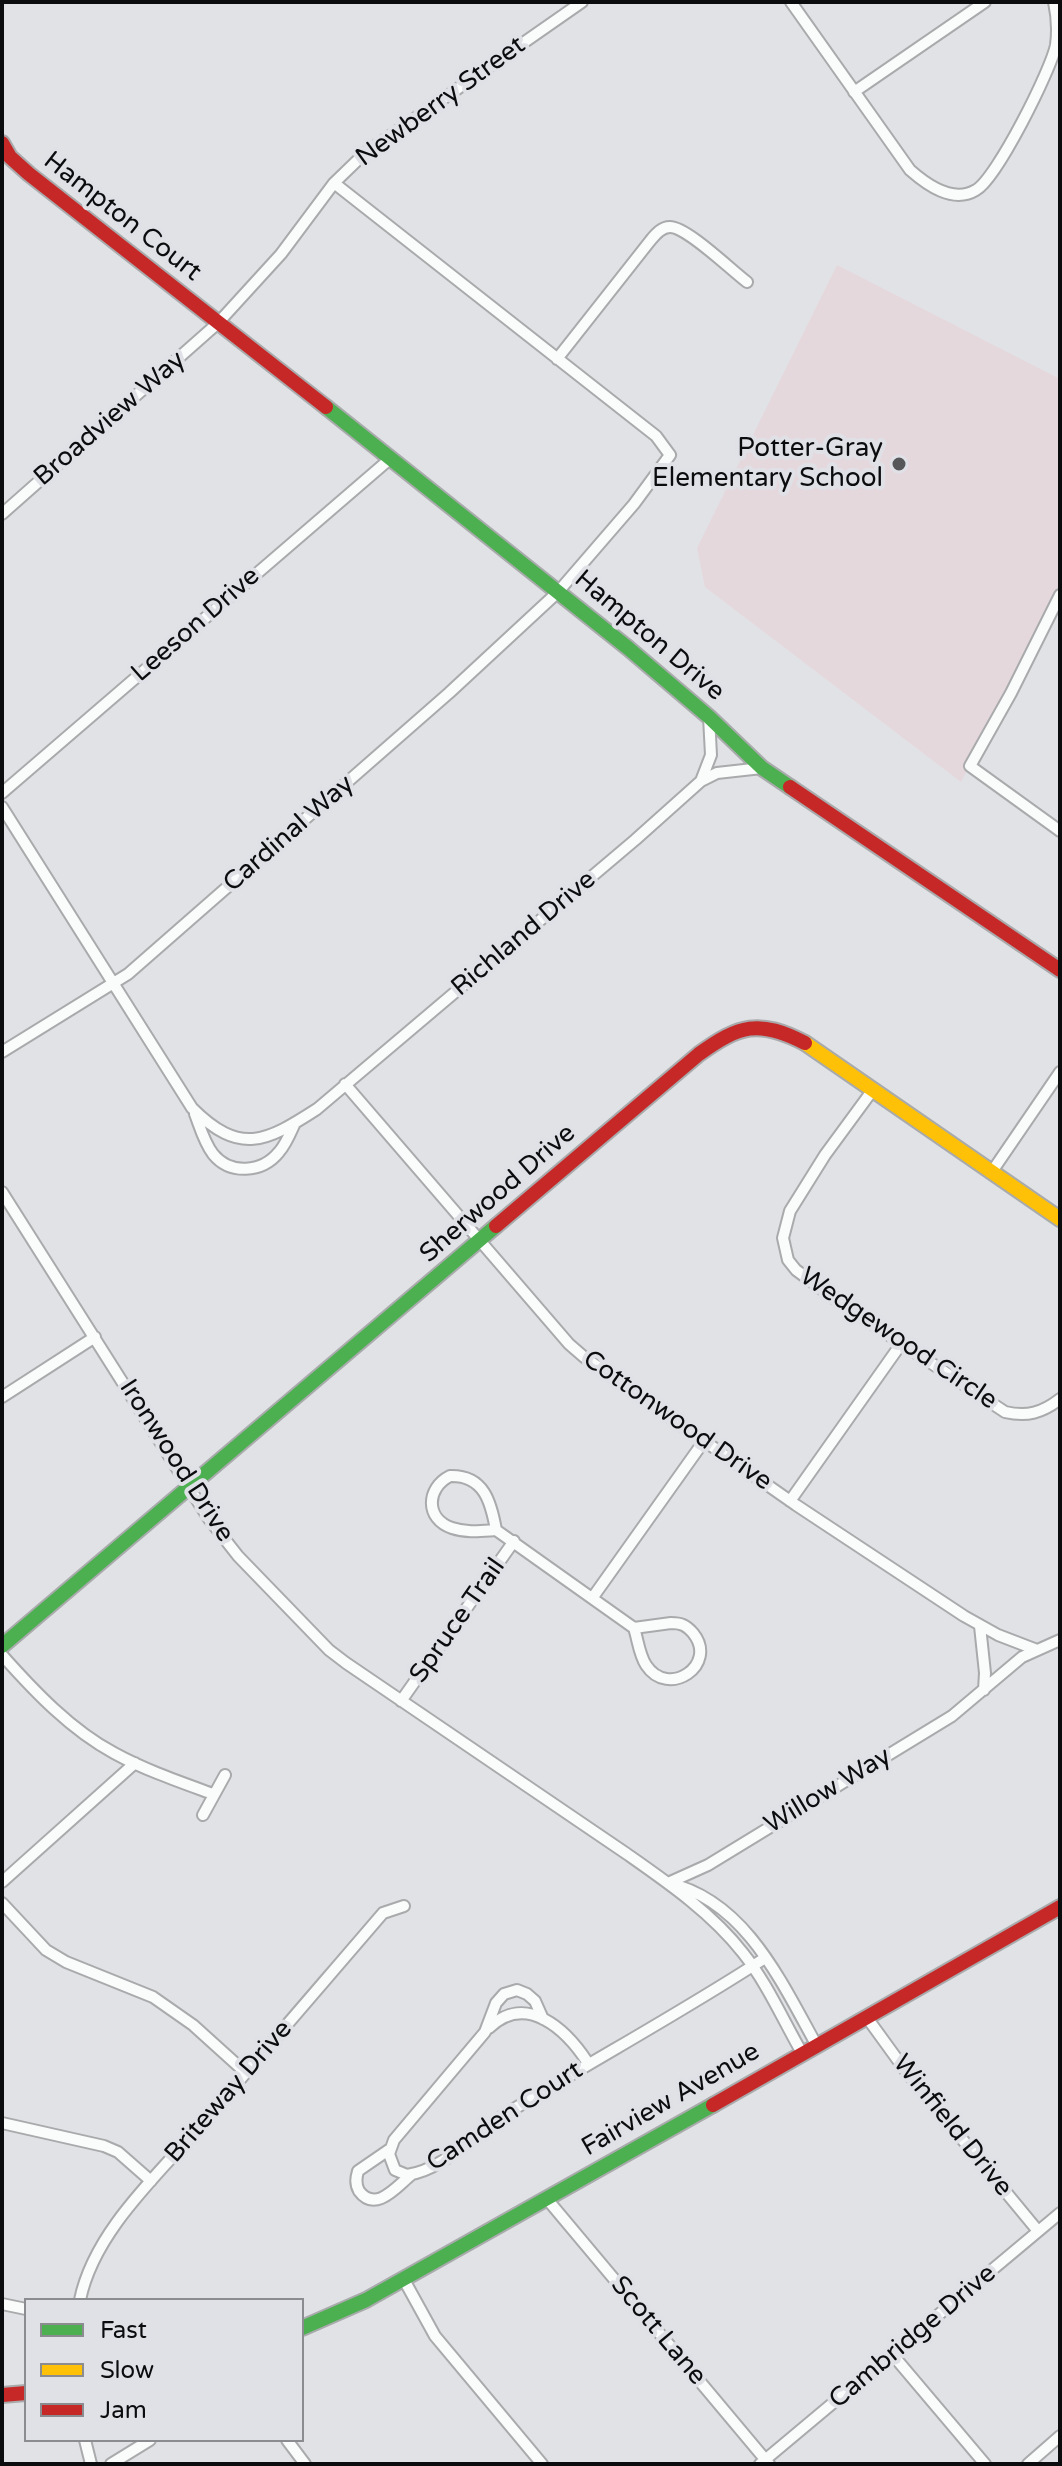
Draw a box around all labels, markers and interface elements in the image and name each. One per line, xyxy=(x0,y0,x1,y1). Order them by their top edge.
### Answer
street label: Newberry Street xyxy=(350,30,532,174)
street label: Hampton Court xyxy=(37,146,207,288)
street label: Broadview Way xyxy=(28,345,192,493)
place label: Potter-Gray Elementary School xyxy=(652,433,883,494)
marker: Potter-Gray Elementary School xyxy=(890,455,908,473)
street label: Leeson Drive xyxy=(126,561,266,689)
street label: Hampton Drive xyxy=(567,564,731,708)
street label: Cardinal Way xyxy=(217,769,361,899)
street label: Richland Drive xyxy=(445,865,603,1003)
street label: Sherwood Drive xyxy=(414,1118,582,1270)
street label: Wedgewood Circle xyxy=(793,1261,1003,1417)
street label: Cottonwood Drive xyxy=(576,1344,778,1498)
street label: Ironwood Drive xyxy=(112,1374,240,1548)
street label: Spruce Trail xyxy=(404,1553,512,1689)
street label: Willow Way xyxy=(759,1741,897,1841)
street label: Briteway Drive xyxy=(159,2015,299,2169)
street label: Fairview Avenue xyxy=(577,2036,765,2164)
street label: Winfield Drive xyxy=(885,2049,1019,2203)
street label: Camden Court xyxy=(421,2055,589,2179)
street label: Cambridge Drive xyxy=(823,2258,1003,2416)
street label: Scott Lane xyxy=(604,2270,712,2392)
legend xyxy=(24,2298,304,2442)
text: Fast xyxy=(100,2316,147,2345)
text: Slow xyxy=(100,2356,154,2385)
text: Jam xyxy=(100,2396,147,2425)

